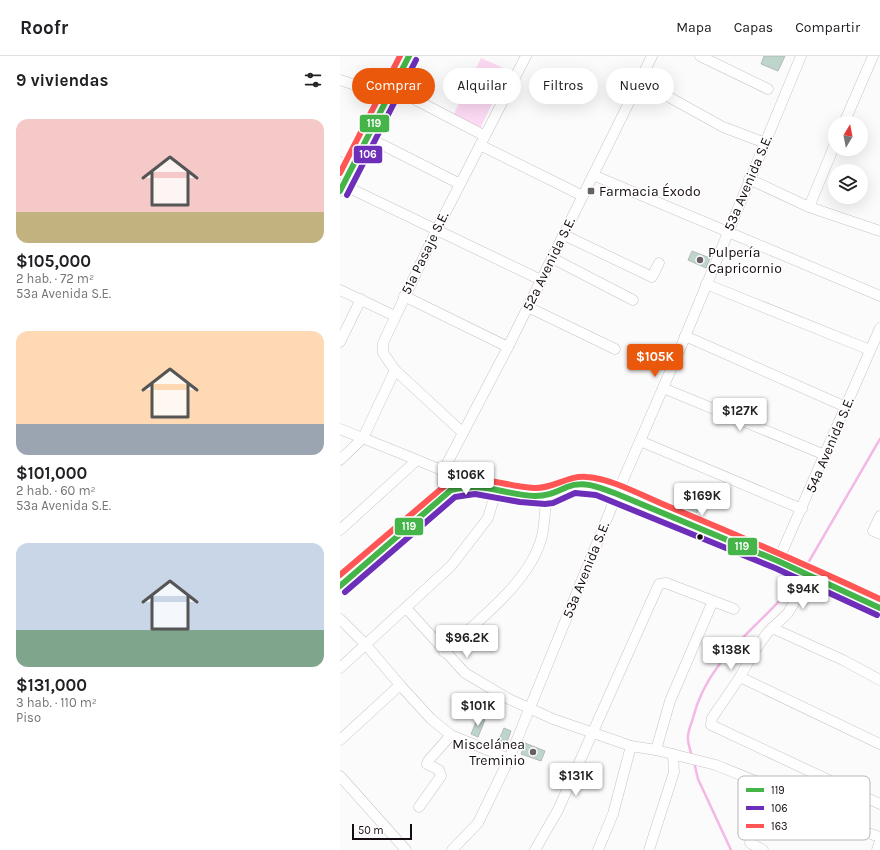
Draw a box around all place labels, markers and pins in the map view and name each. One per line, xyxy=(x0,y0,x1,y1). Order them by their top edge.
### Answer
place label: Farmacia Éxodo xyxy=(599,182,701,200)
marker: Farmacia Éxodo xyxy=(586,186,596,196)
place label: Pulpería Capricornio xyxy=(708,244,782,277)
marker: Pulpería Capricornio xyxy=(695,255,705,265)
pin: $105K xyxy=(627,344,683,378)
pin: $127K xyxy=(712,398,768,432)
pin: $106K xyxy=(438,462,494,496)
pin: $169K xyxy=(674,483,730,517)
unlabelled marker xyxy=(695,532,705,542)
pin: $94K xyxy=(779,576,827,610)
pin: $96.2K xyxy=(434,625,500,659)
pin: $138K xyxy=(703,637,759,671)
pin: $101K xyxy=(450,693,506,727)
place label: Miscelánea Treminio xyxy=(452,736,525,769)
marker: Miscelánea Treminio xyxy=(528,747,538,757)
pin: $131K xyxy=(548,763,604,797)

